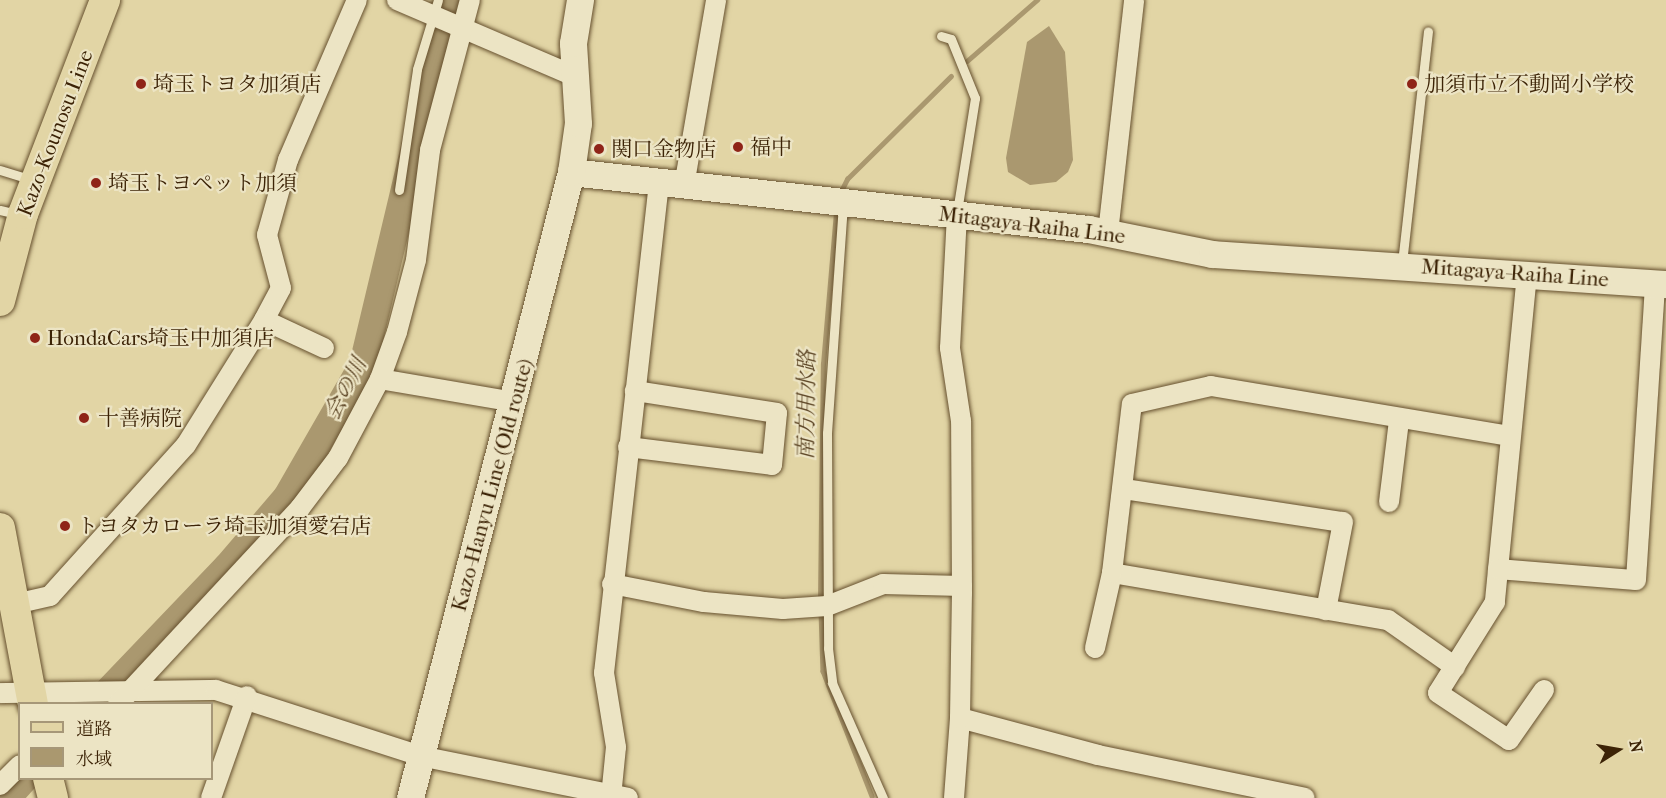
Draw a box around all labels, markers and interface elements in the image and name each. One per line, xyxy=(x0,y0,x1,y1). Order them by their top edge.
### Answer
street label: Kazo-Kounosu Line xyxy=(12,46,98,220)
place label: 埼玉トヨタ加須店 xyxy=(153,71,321,97)
place label: 加須市立不動岡小学校 xyxy=(1424,71,1634,97)
marker: 埼玉トヨタ加須店 xyxy=(134,77,148,91)
marker: 加須市立不動岡小学校 xyxy=(1405,77,1419,91)
place label: 福中 xyxy=(750,134,792,160)
place label: 関口金物店 xyxy=(611,136,716,162)
marker: 福中 xyxy=(731,140,745,154)
marker: 関口金物店 xyxy=(592,142,606,156)
place label: 埼玉トヨペット加須 xyxy=(108,170,297,196)
marker: 埼玉トヨペット加須 xyxy=(89,176,103,190)
street label: Mitagaya-Raiha Line xyxy=(937,201,1127,249)
street label: Mitagaya-Raiha Line xyxy=(1420,254,1610,292)
place label: HondaCars埼玉中加須店 xyxy=(47,325,274,351)
marker: HondaCars埼玉中加須店 xyxy=(28,331,42,345)
water label: 南方用水路 xyxy=(793,350,821,460)
water label: 会の川 xyxy=(319,354,373,424)
street label: Kazo-Hanyu Line (Old route) xyxy=(446,356,538,614)
place label: 十善病院 xyxy=(98,405,182,431)
marker: 十善病院 xyxy=(75,409,93,427)
place label: トヨタカローラ埼玉加須愛宕店 xyxy=(77,513,371,539)
marker: トヨタカローラ埼玉加須愛宕店 xyxy=(58,519,72,533)
legend xyxy=(18,702,213,780)
text: 道路 xyxy=(76,719,112,740)
north arrow xyxy=(1588,720,1648,780)
text: N xyxy=(1626,739,1647,754)
text: 水域 xyxy=(76,749,112,770)

